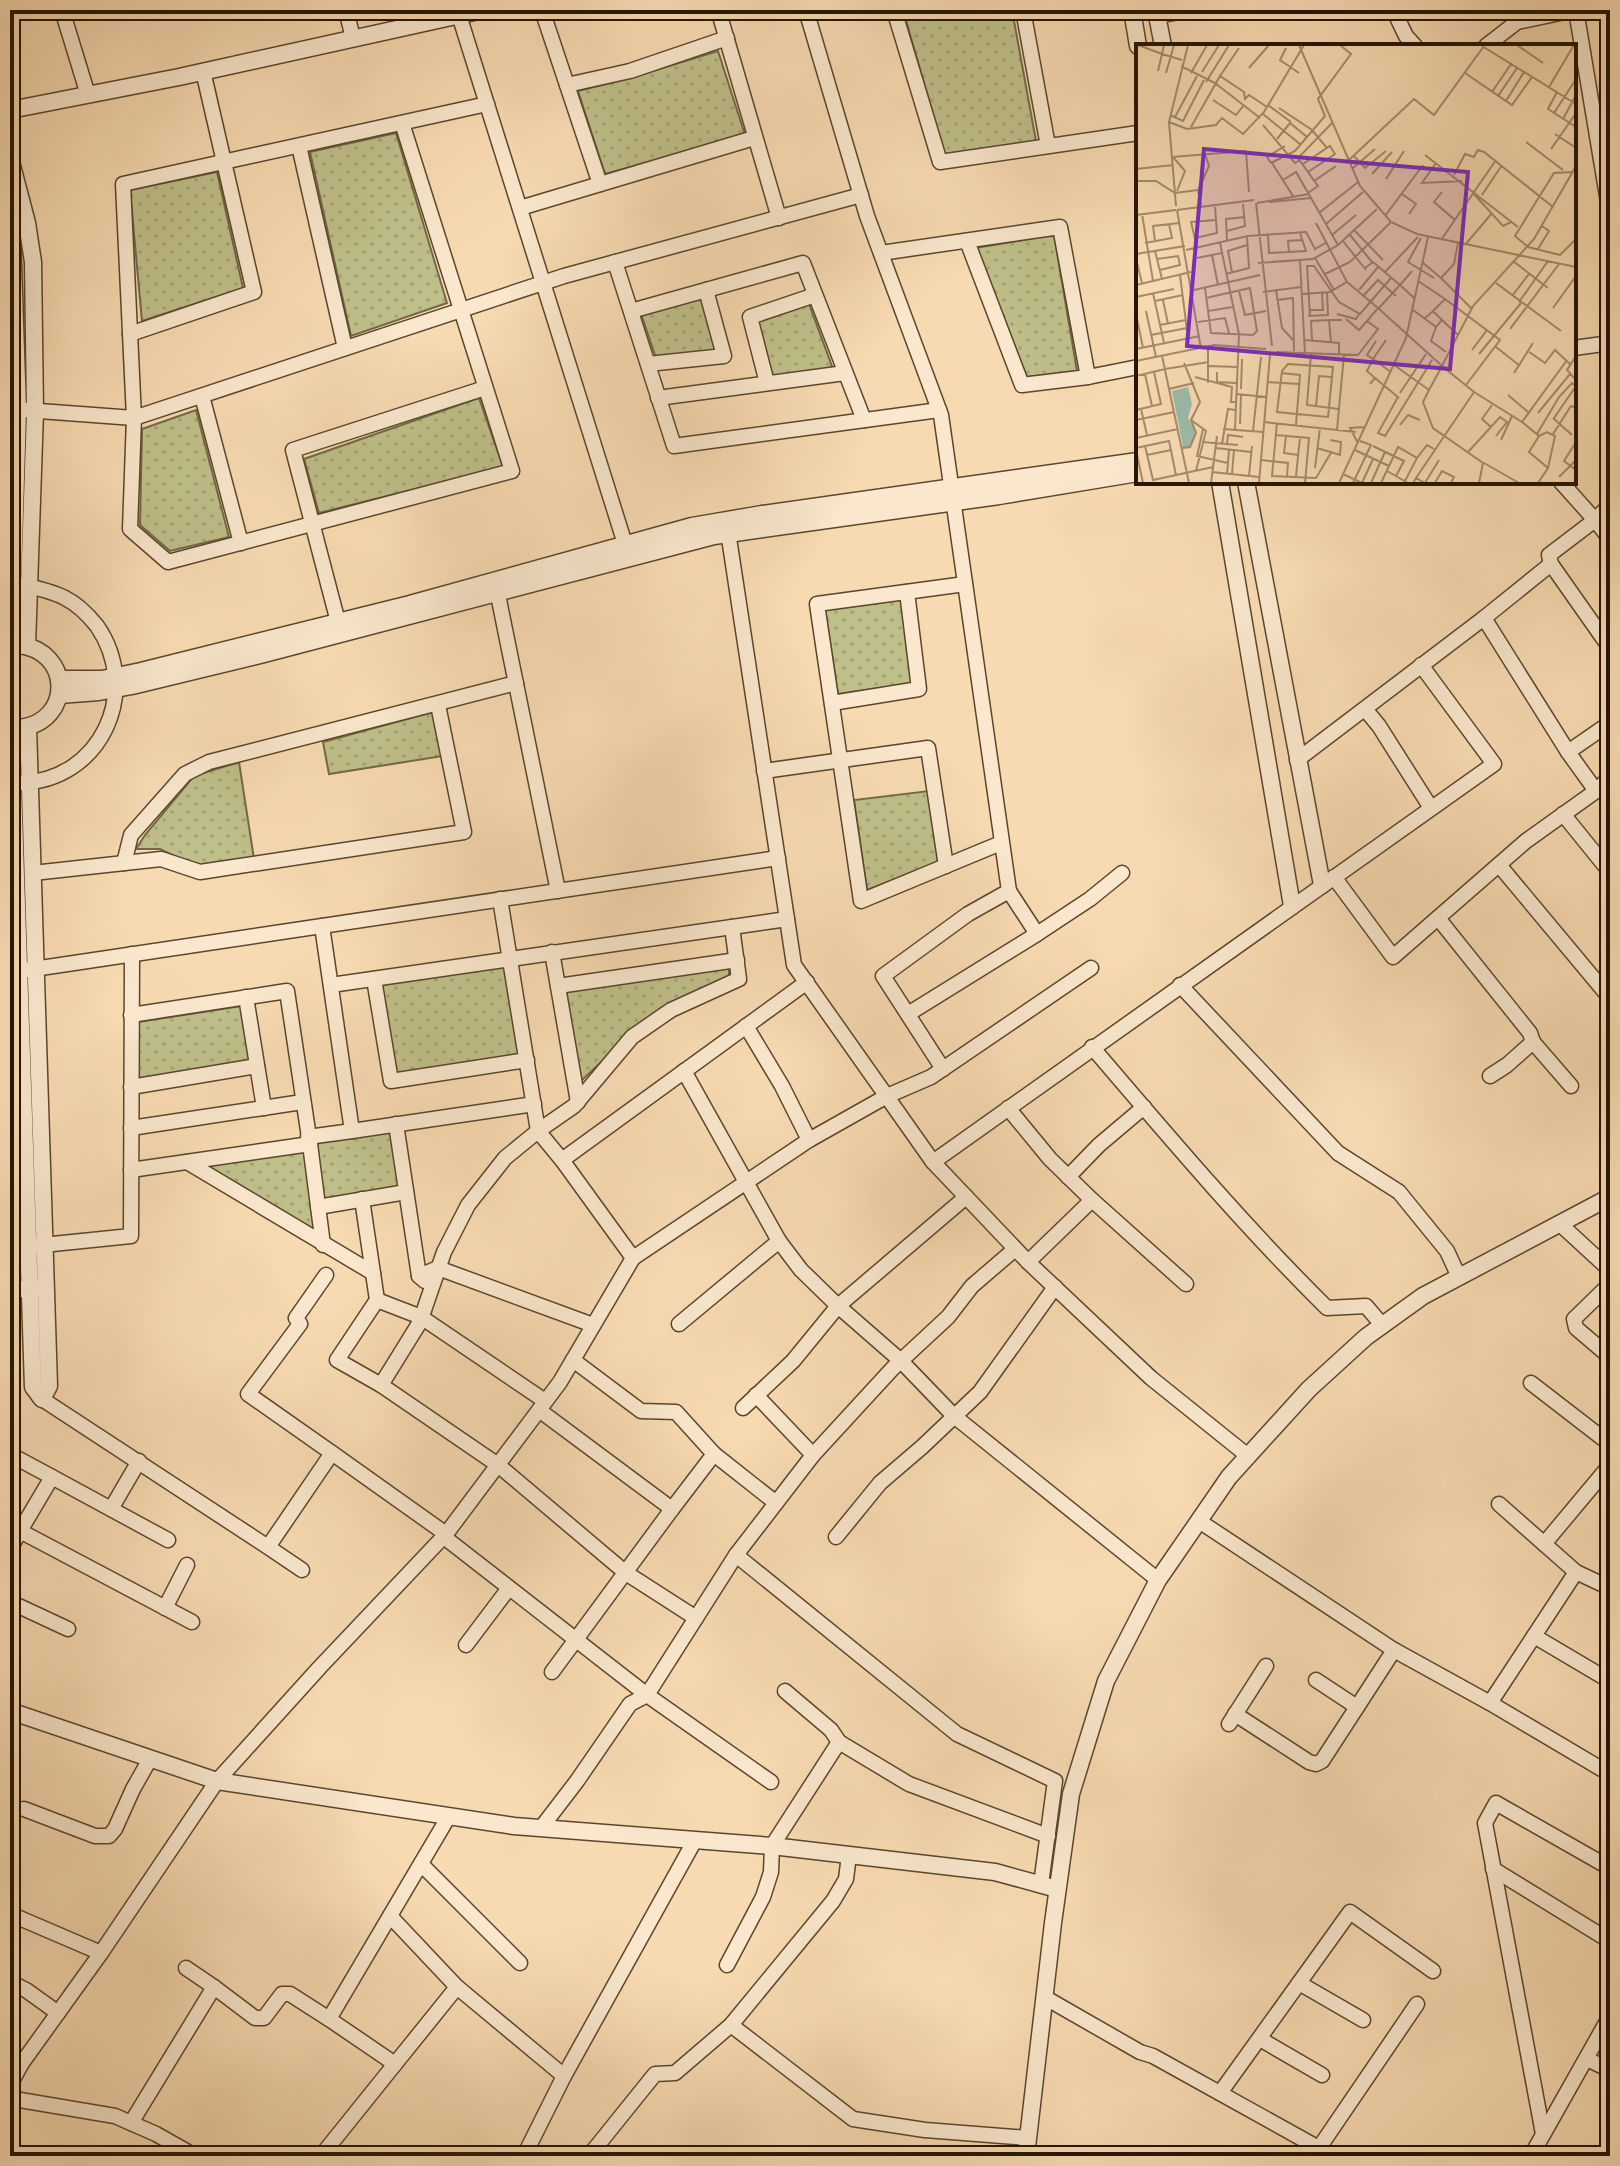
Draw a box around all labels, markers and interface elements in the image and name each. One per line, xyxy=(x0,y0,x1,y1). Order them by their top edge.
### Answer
inset map xyxy=(1136,44,1576,484)

